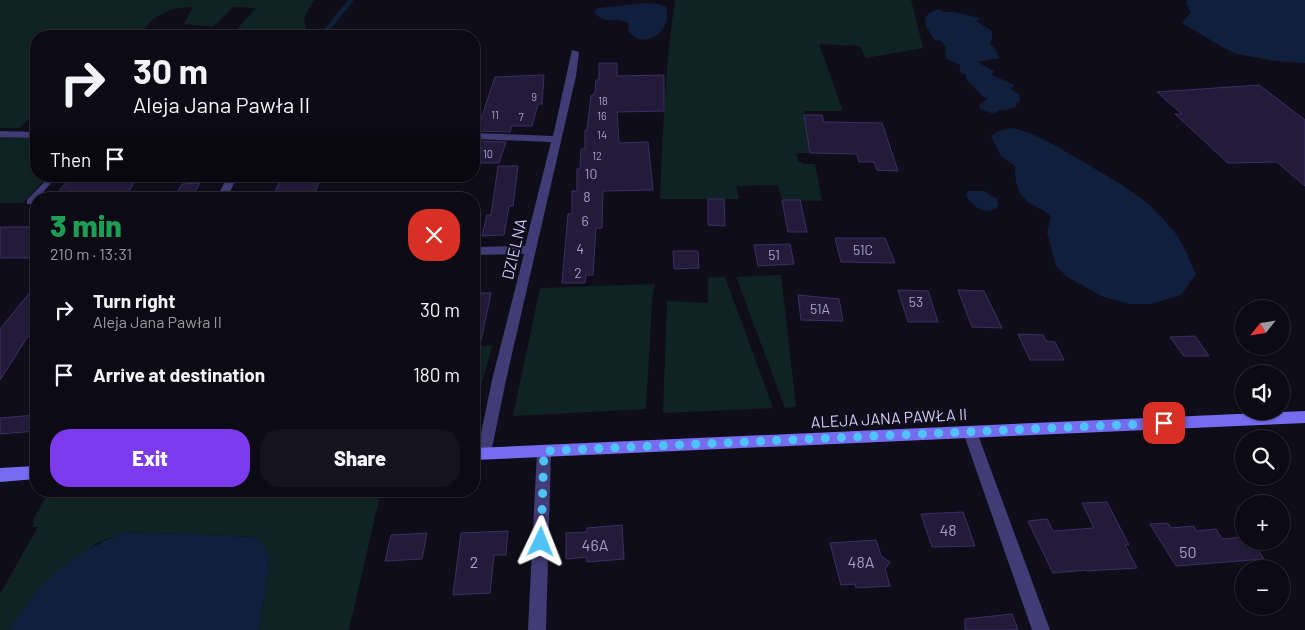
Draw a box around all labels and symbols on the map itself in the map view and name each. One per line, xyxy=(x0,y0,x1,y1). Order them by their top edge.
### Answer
house number: 9 xyxy=(531,90,537,103)
house number: 18 xyxy=(598,94,608,107)
house number: 11 xyxy=(491,108,499,121)
house number: 16 xyxy=(597,109,607,122)
house number: 7 xyxy=(518,110,524,123)
house number: 14 xyxy=(597,128,607,141)
house number: 10 xyxy=(483,147,493,160)
house number: 12 xyxy=(592,149,602,162)
house number: 10 xyxy=(585,165,597,182)
house number: 8 xyxy=(583,188,591,205)
house number: 6 xyxy=(581,212,589,229)
street label: DZIELNA xyxy=(497,216,530,281)
house number: 4 xyxy=(576,240,584,257)
house number: 51C xyxy=(853,241,873,258)
house number: 51 xyxy=(768,246,780,263)
house number: 2 xyxy=(574,264,582,281)
house number: 53 xyxy=(909,293,923,310)
house number: 51A xyxy=(810,300,831,317)
north arrow xyxy=(1235,300,1290,355)
pin xyxy=(1143,402,1185,444)
street label: ALEJA JANA PAWŁA II xyxy=(810,404,968,431)
position arrow xyxy=(514,515,566,567)
house number: 48 xyxy=(939,520,957,539)
house number: 46A xyxy=(582,535,609,554)
house number: 50 xyxy=(1179,542,1197,561)
house number: 2 xyxy=(470,552,478,571)
house number: 48A xyxy=(848,552,875,571)

